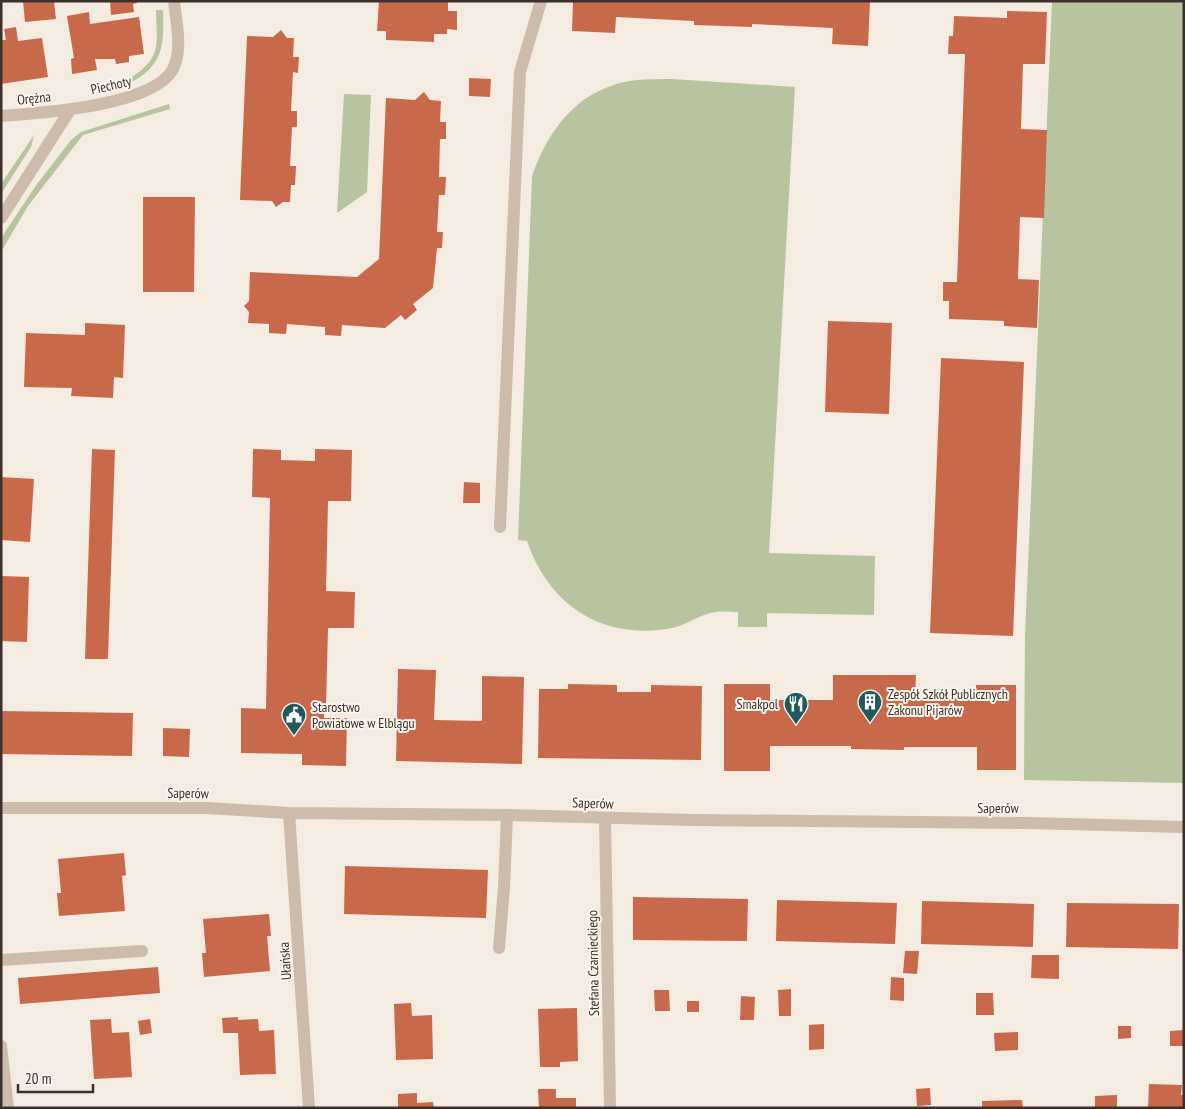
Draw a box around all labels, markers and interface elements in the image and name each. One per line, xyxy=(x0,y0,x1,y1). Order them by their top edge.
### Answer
street label: Piechoty xyxy=(89,71,134,98)
street label: Orężna xyxy=(16,87,52,109)
place label: Zespół Szkół Publicznych Zakonu Pijarów xyxy=(888,685,1008,719)
building icon: Zespół Szkół Publicznych Zakonu Pijarów xyxy=(857,689,883,723)
restaurant icon: Smakpol xyxy=(783,691,809,725)
place label: Smakpol xyxy=(736,695,779,713)
place label: Starostwo Powiatowe w Elblągu xyxy=(312,698,415,732)
public building icon: Starostwo Powiatowe w Elblągu xyxy=(281,702,307,736)
street label: Saperów xyxy=(167,784,210,802)
street label: Saperów xyxy=(572,793,615,813)
street label: Saperów xyxy=(977,799,1019,817)
street label: Stefana Czarnieckiego xyxy=(583,910,603,1016)
street label: Ułańska xyxy=(275,941,295,981)
scale bar xyxy=(18,1062,92,1094)
text: 20 m xyxy=(25,1069,51,1088)

